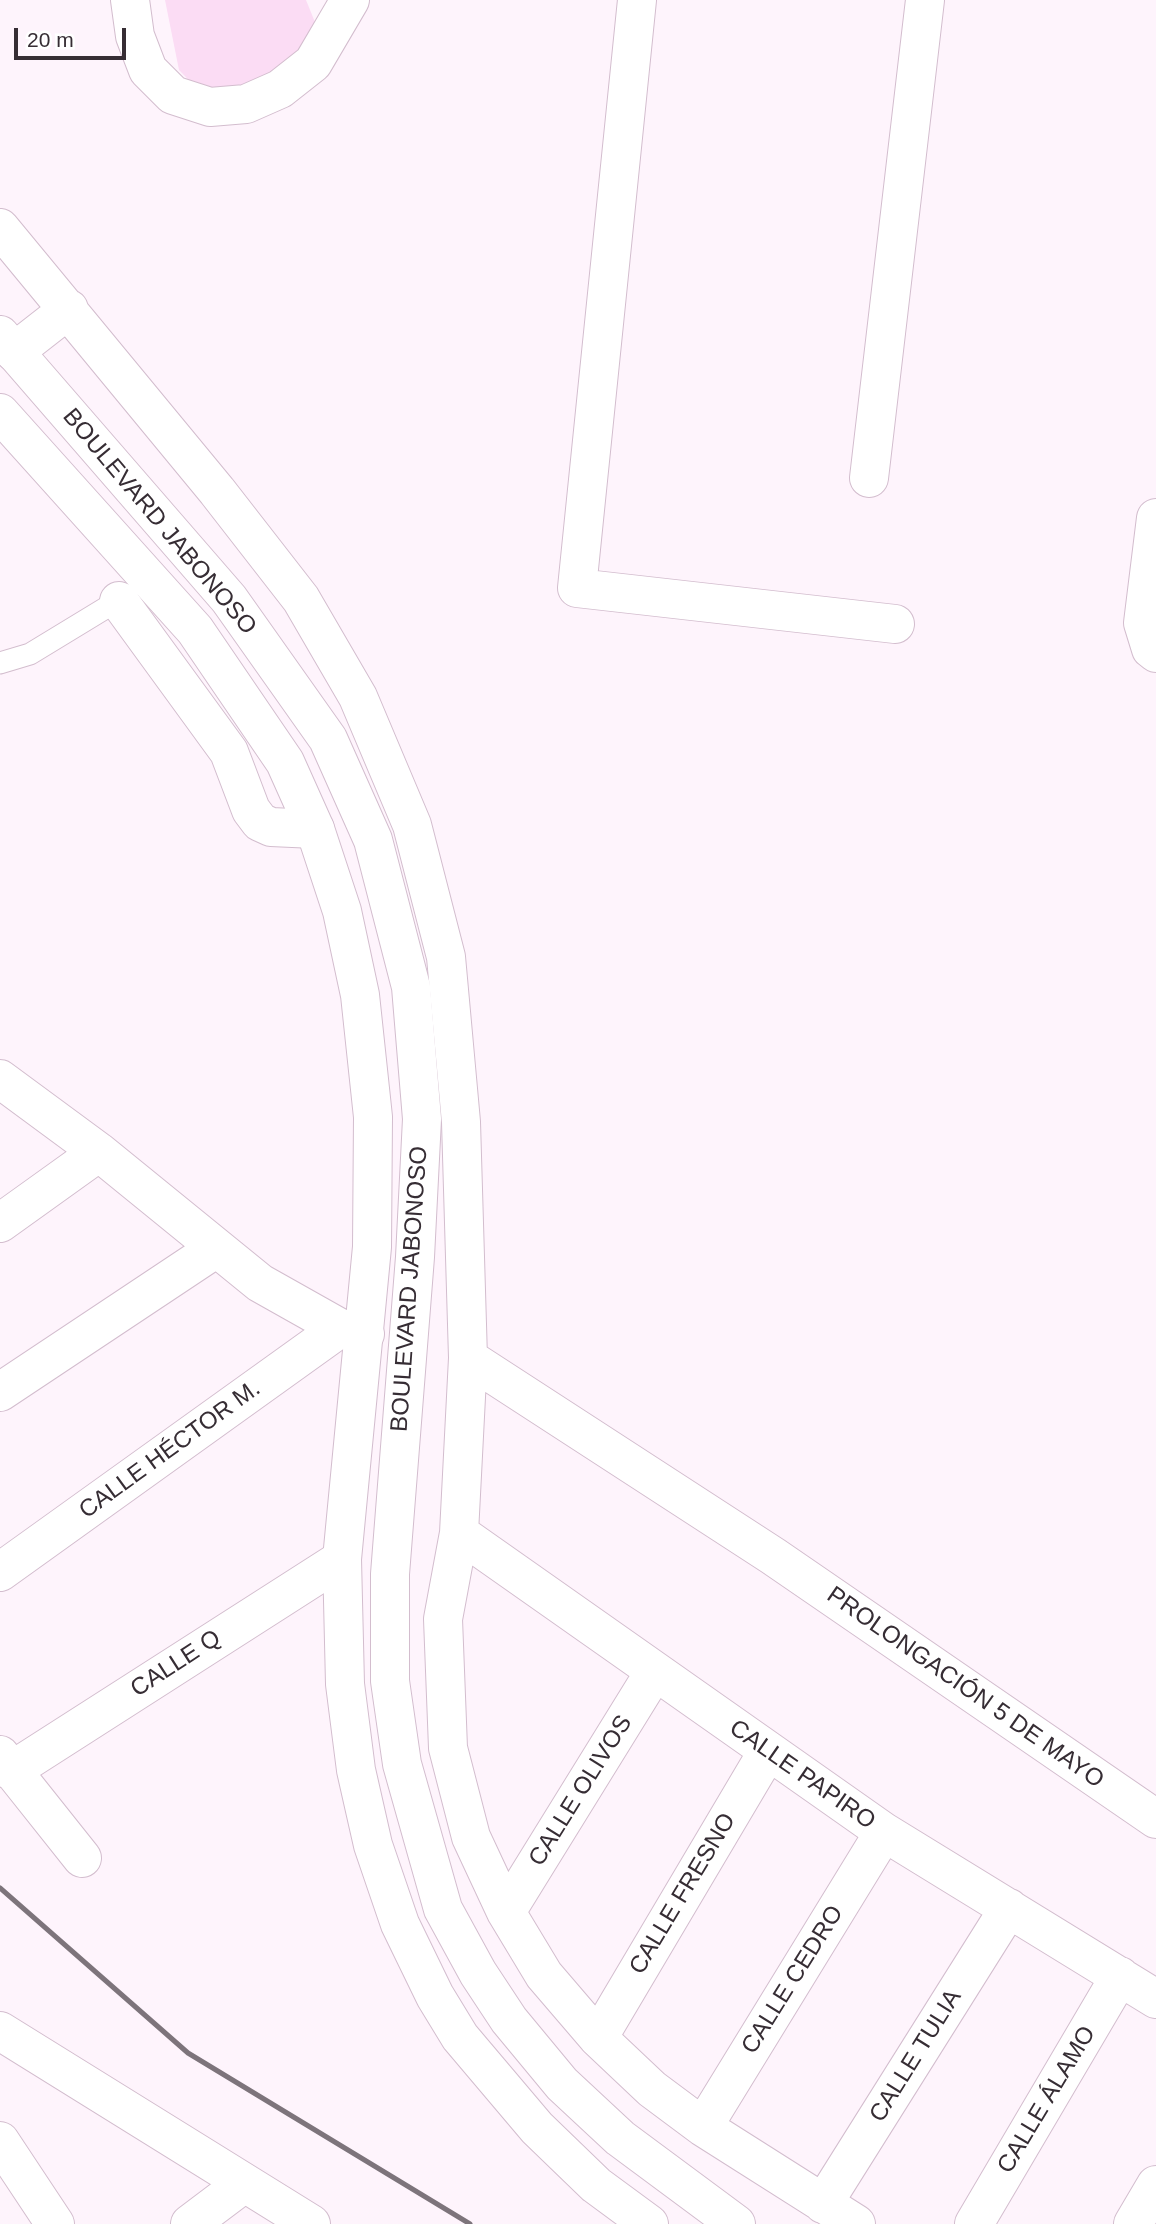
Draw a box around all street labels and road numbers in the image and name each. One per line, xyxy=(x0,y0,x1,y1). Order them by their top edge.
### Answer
street label: BOULEVARD JABONOSO xyxy=(56,403,262,641)
street label: BOULEVARD JABONOSO xyxy=(386,1145,434,1433)
street label: CALLE HÉCTOR M. xyxy=(74,1375,266,1525)
street label: PROLONGACIÓN 5 DE MAYO xyxy=(821,1581,1109,1795)
street label: CALLE Q xyxy=(126,1624,226,1704)
street label: CALLE OLIVOS xyxy=(523,1710,639,1872)
street label: CALLE PAPIRO xyxy=(723,1714,881,1836)
street label: CALLE FRESNO xyxy=(624,1808,742,1980)
street label: CALLE CEDRO xyxy=(736,1901,850,2059)
street label: CALLE TULIA xyxy=(864,1984,968,2128)
street label: CALLE ÁLAMO xyxy=(992,2021,1102,2179)

